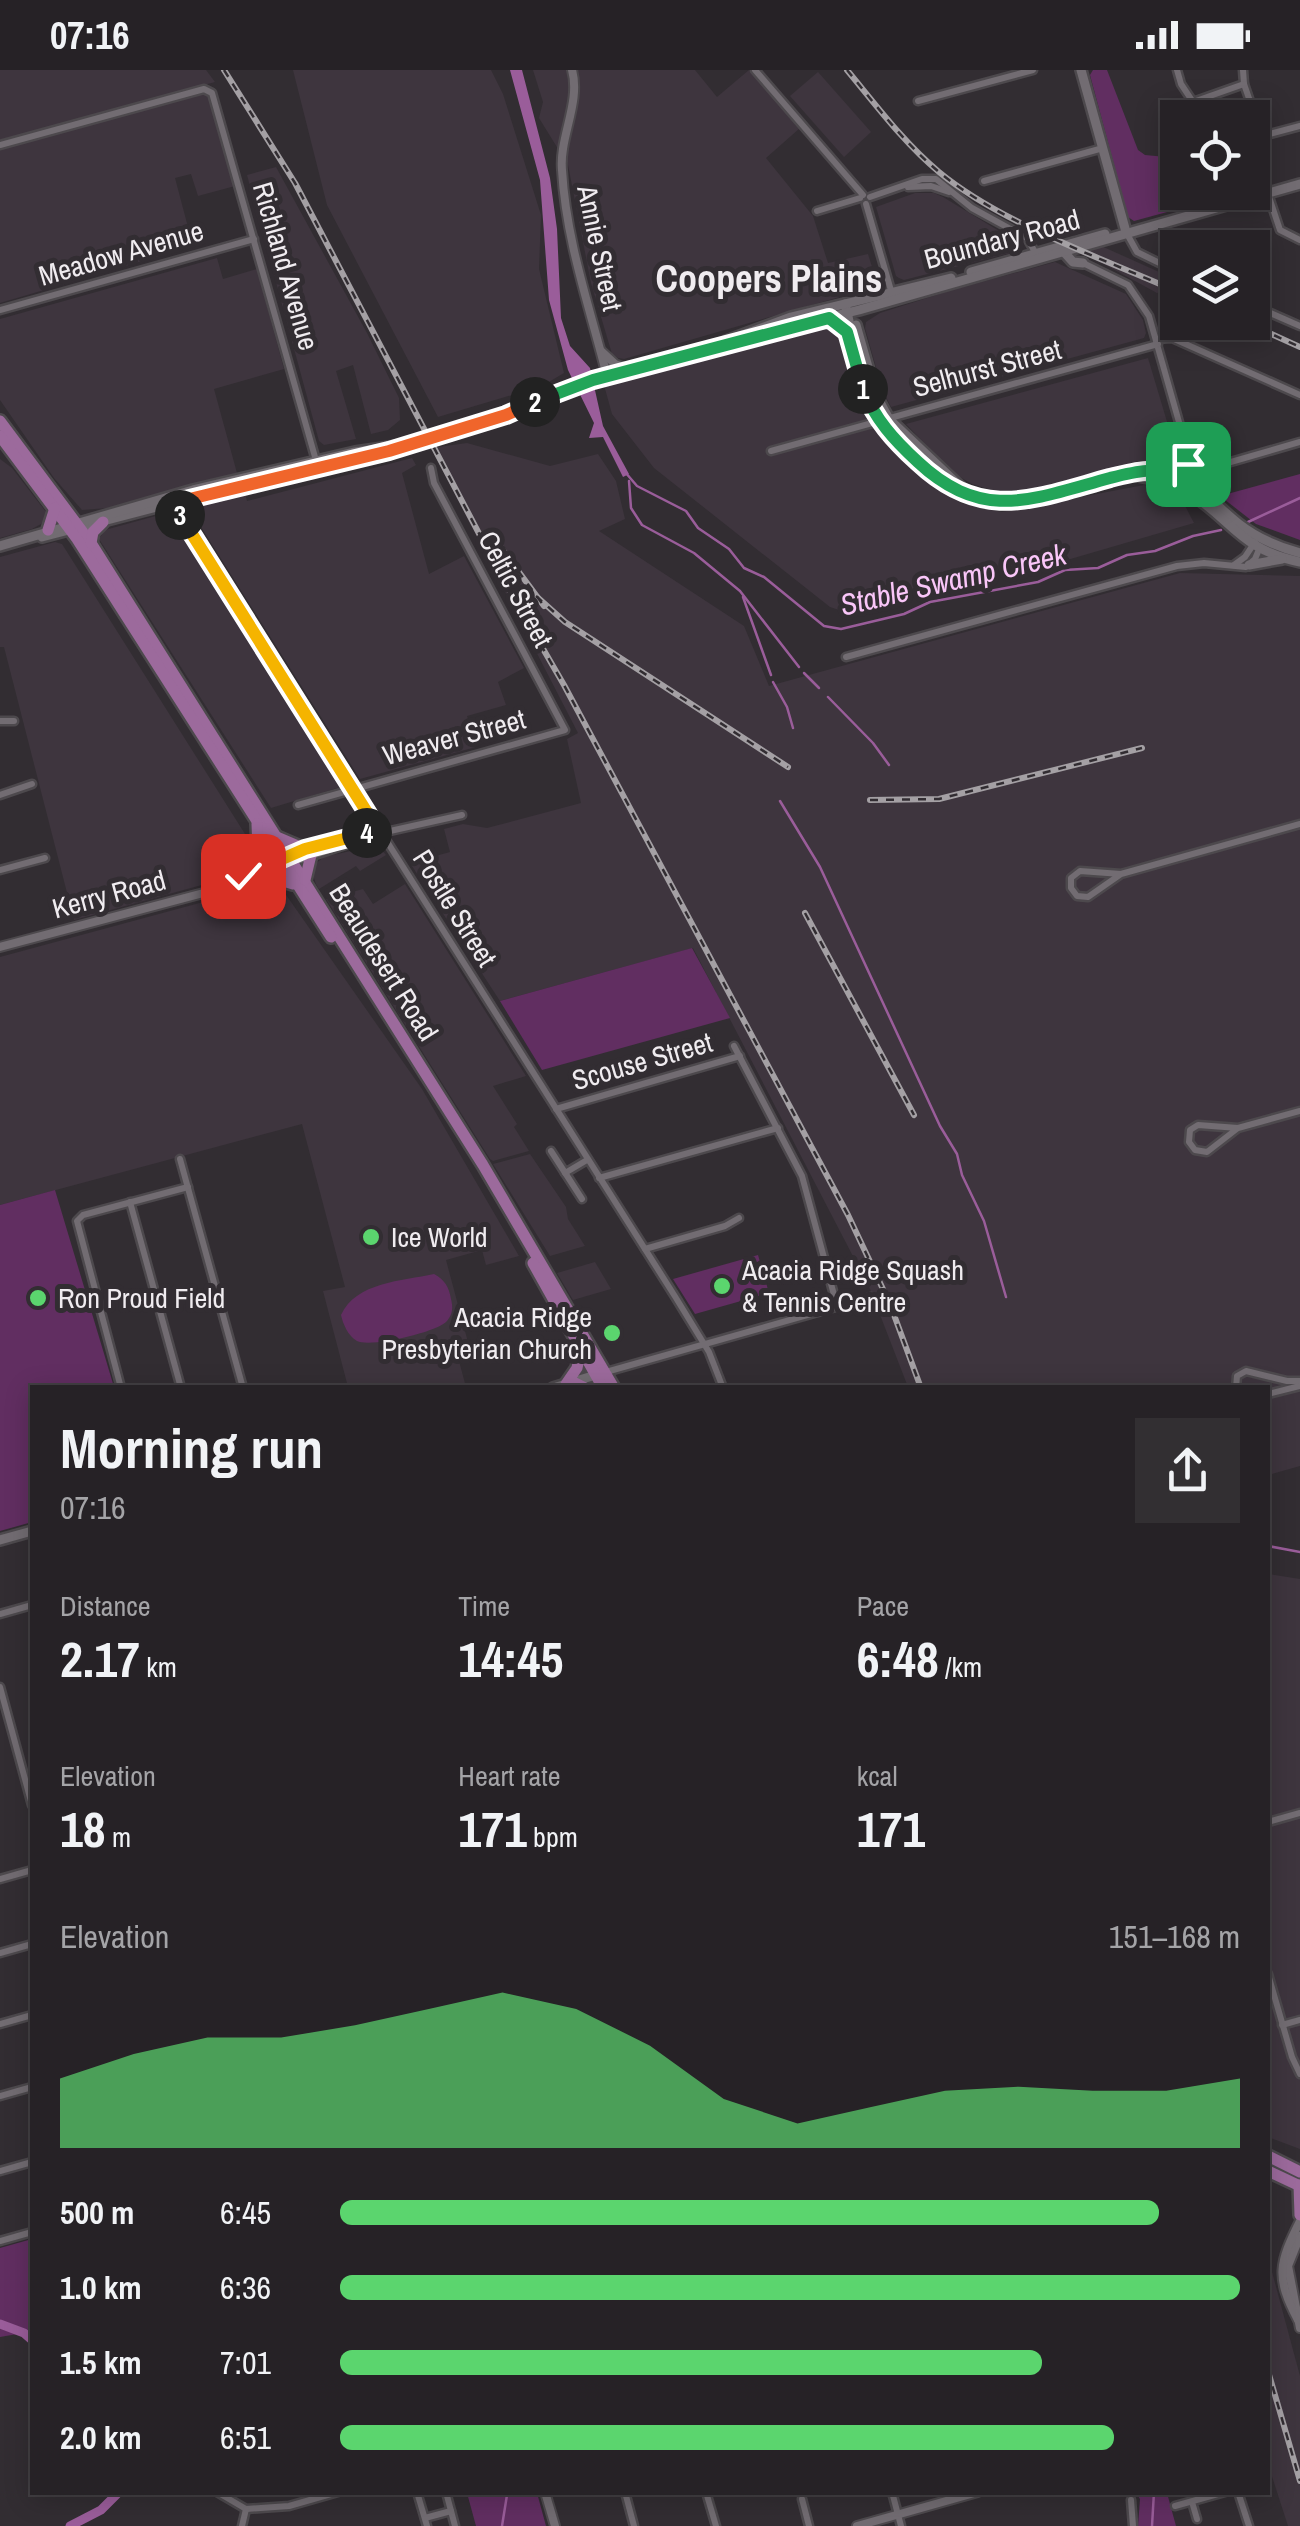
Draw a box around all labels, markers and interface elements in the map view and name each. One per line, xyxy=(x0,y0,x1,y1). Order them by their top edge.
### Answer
text: 07:16 xyxy=(50,10,130,61)
map controls xyxy=(1160,100,1270,340)
button: locate xyxy=(1160,100,1270,210)
street label: Richland Avenue xyxy=(244,178,328,354)
street label: Annie Street xyxy=(568,181,632,314)
street label: Boundary Road xyxy=(920,200,1084,278)
street label: Meadow Avenue xyxy=(34,211,208,295)
button: layers xyxy=(1160,230,1270,340)
district label: Coopers Plains xyxy=(656,253,882,304)
street label: Selhurst Street xyxy=(909,330,1065,406)
pin: 1 xyxy=(838,364,888,414)
text: 1 xyxy=(857,370,869,408)
pin: 2 xyxy=(510,377,560,427)
text: 2 xyxy=(529,383,541,421)
pin xyxy=(1146,422,1231,507)
icon: arrive xyxy=(1161,437,1216,492)
pin: 3 xyxy=(155,490,205,540)
text: 3 xyxy=(174,496,186,534)
street label: Celtic Street xyxy=(470,524,562,654)
water label: Stable Swamp Creek xyxy=(836,533,1072,624)
street label: Weaver Street xyxy=(378,700,530,774)
pin: 4 xyxy=(342,808,392,858)
text: 4 xyxy=(361,814,373,852)
pin xyxy=(201,834,286,919)
street label: Postle Street xyxy=(404,842,506,974)
icon: check xyxy=(216,849,271,904)
street label: Kerry Road xyxy=(48,861,170,927)
street label: Beaudesert Road xyxy=(321,876,447,1048)
street label: Scouse Street xyxy=(567,1023,717,1099)
place label: Ice World xyxy=(391,1218,488,1256)
marker: Ice World xyxy=(360,1226,382,1248)
place label: Acacia Ridge Squash & Tennis Centre xyxy=(741,1251,964,1321)
marker: Acacia Ridge Squash & Tennis Centre xyxy=(711,1275,733,1297)
place label: Ron Proud Field xyxy=(58,1279,225,1317)
marker: Ron Proud Field xyxy=(27,1287,49,1309)
place label: Acacia Ridge Presbyterian Church xyxy=(381,1298,592,1368)
marker: Acacia Ridge Presbyterian Church xyxy=(601,1322,623,1344)
text: Morning run xyxy=(60,1411,323,1485)
button: share xyxy=(1135,1418,1240,1523)
text: 07:16 xyxy=(60,1486,126,1529)
text: Distance xyxy=(60,1587,151,1625)
text: Time xyxy=(458,1587,510,1625)
text: Pace xyxy=(857,1587,909,1625)
text: 2.17 xyxy=(60,1625,140,1693)
text: 14:45 xyxy=(458,1625,563,1693)
text: 6:48 xyxy=(857,1625,939,1693)
text: km xyxy=(140,1648,177,1686)
text: /km xyxy=(939,1648,982,1686)
text: Elevation xyxy=(60,1757,156,1795)
text: Heart rate xyxy=(458,1757,560,1795)
text: kcal xyxy=(857,1757,897,1795)
text: 18 xyxy=(60,1795,106,1863)
text: 171 xyxy=(458,1795,527,1863)
text: 171 xyxy=(857,1795,925,1863)
text: m xyxy=(106,1818,131,1856)
text: bpm xyxy=(527,1818,578,1856)
text: Elevation xyxy=(60,1915,169,1958)
text: 151–168 m xyxy=(1109,1915,1240,1958)
text: 500 m xyxy=(60,2191,134,2234)
text: 6:45 xyxy=(220,2191,271,2234)
text: 1.0 km xyxy=(60,2266,142,2309)
text: 6:36 xyxy=(220,2266,271,2309)
text: 1.5 km xyxy=(60,2341,142,2384)
text: 7:01 xyxy=(220,2341,271,2384)
text: 2.0 km xyxy=(60,2416,142,2459)
text: 6:51 xyxy=(220,2416,271,2459)

